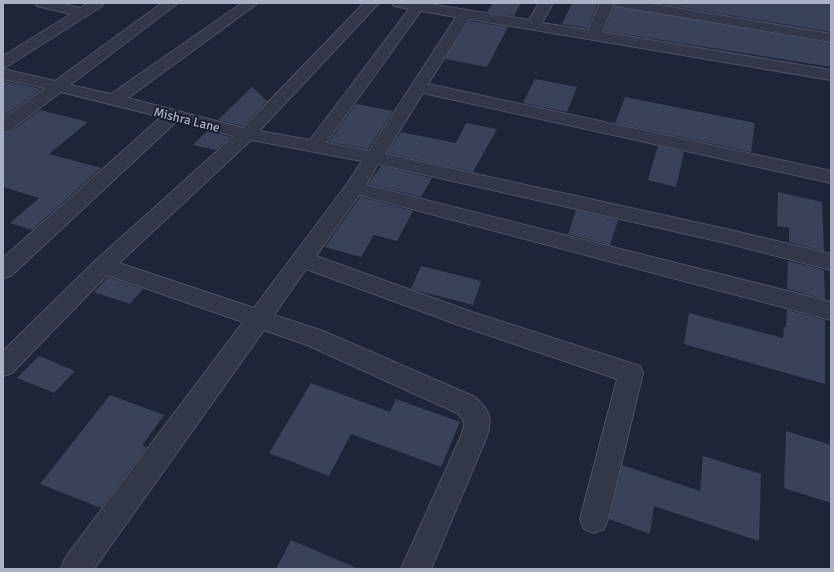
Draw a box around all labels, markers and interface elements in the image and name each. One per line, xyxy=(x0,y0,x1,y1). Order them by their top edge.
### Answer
street label: Mishra Lane xyxy=(152,104,222,136)

